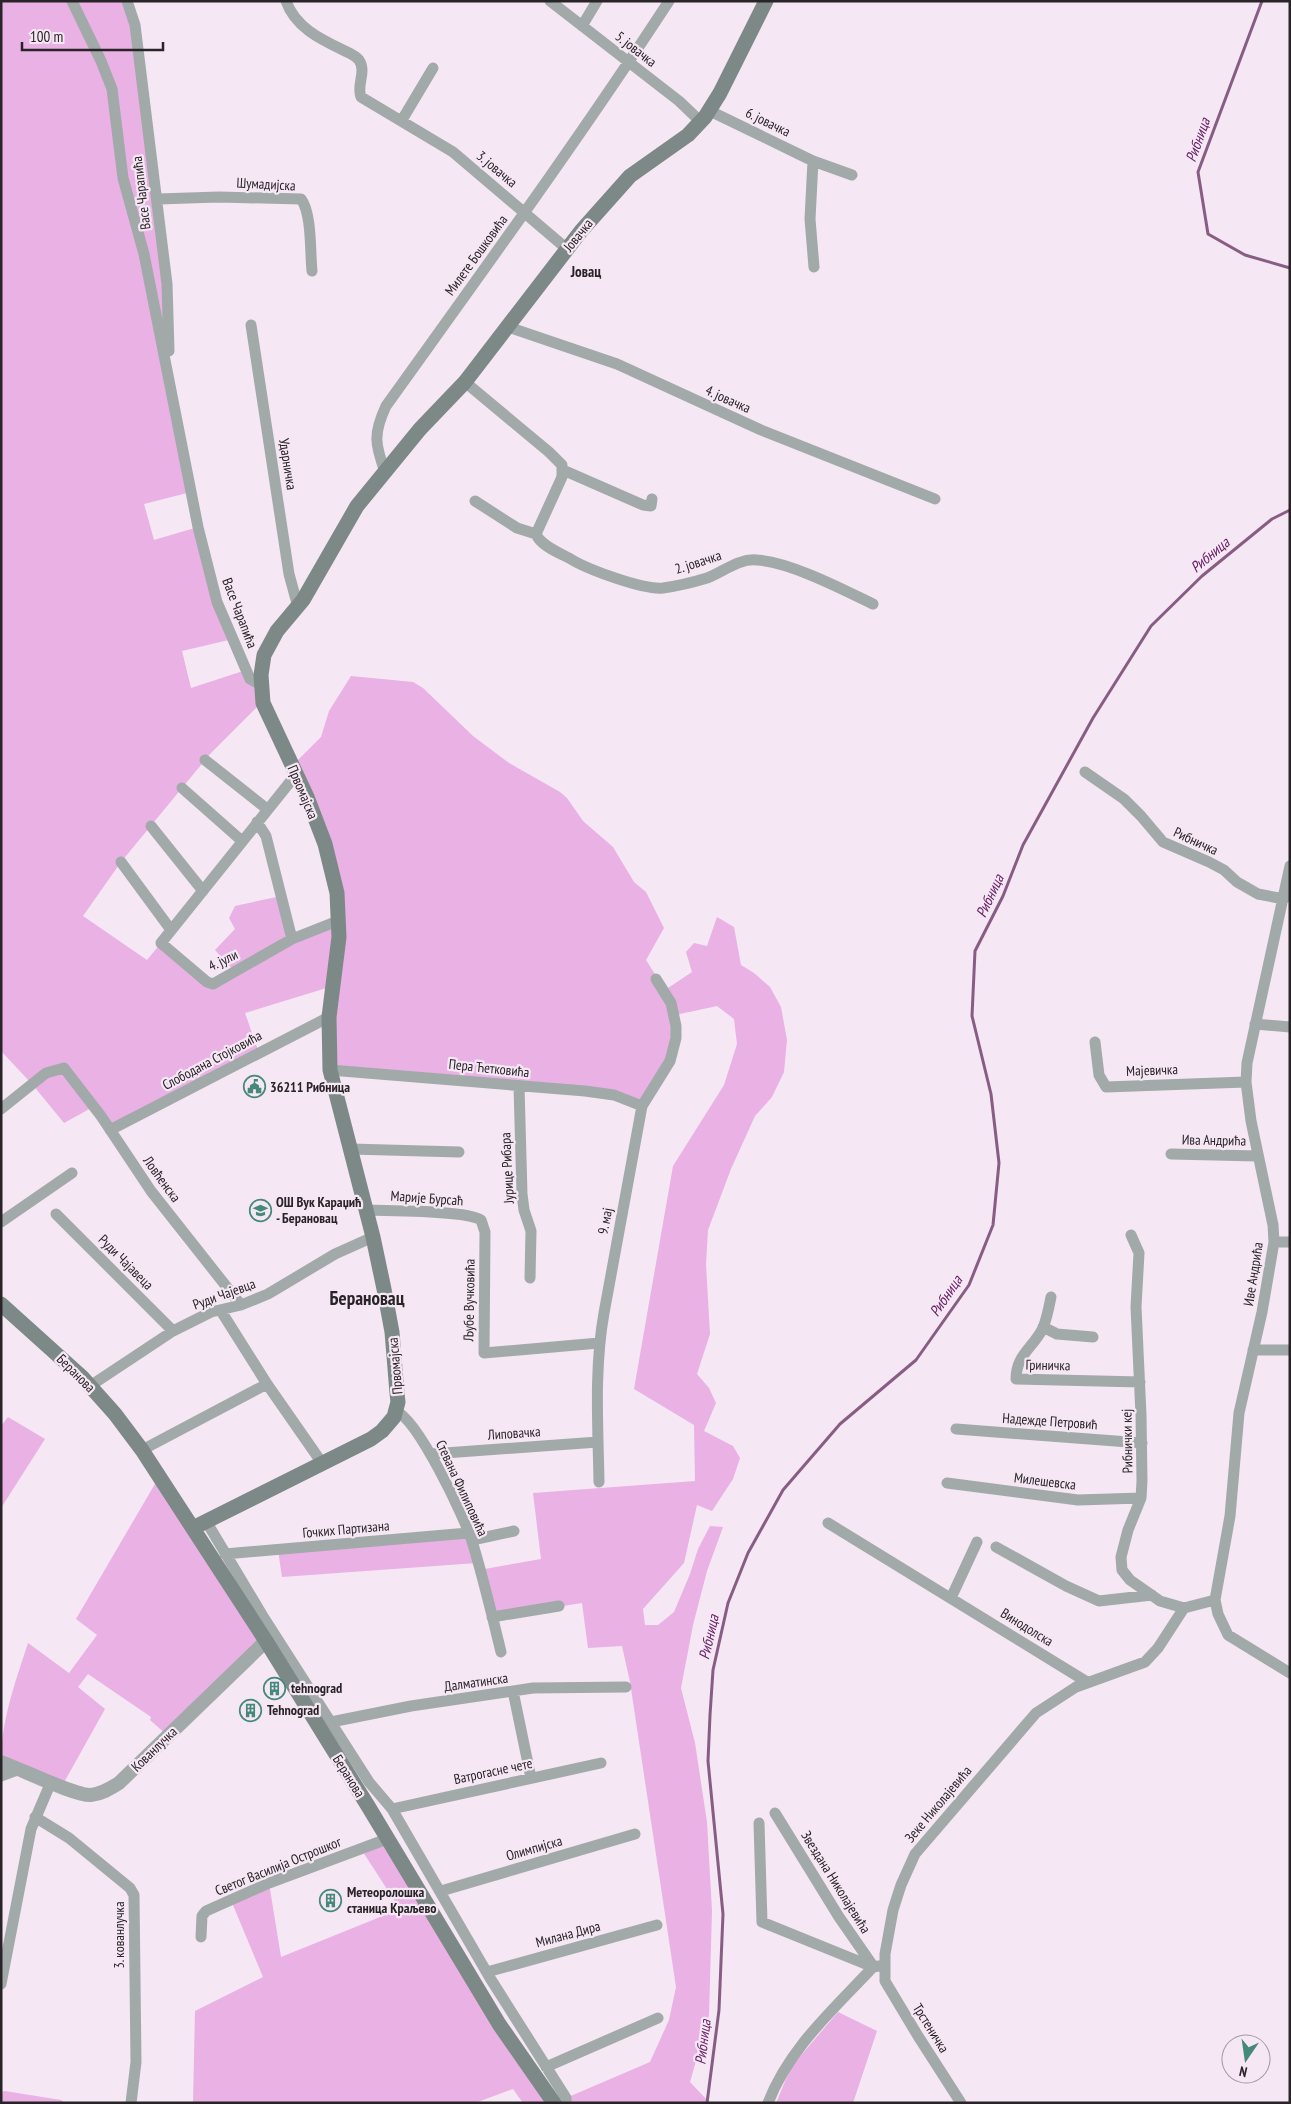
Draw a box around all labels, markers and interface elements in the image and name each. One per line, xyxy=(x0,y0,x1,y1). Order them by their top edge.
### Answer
scale bar xyxy=(22,20,164,52)
text: 100 m xyxy=(30,27,63,46)
street label: 5. јовачка xyxy=(612,27,660,71)
street label: 6. јовачка xyxy=(743,103,793,141)
water label: Рибница xyxy=(1181,114,1215,164)
street label: 3. јовачка xyxy=(473,147,521,191)
street label: Васе Чарапића xyxy=(128,155,154,231)
street label: Шумадијска xyxy=(236,173,296,195)
street label: Милете Бошковића xyxy=(441,211,511,299)
street label: Јовачка xyxy=(559,215,597,256)
district label: Јовац xyxy=(570,262,601,281)
street label: 4. јовачка xyxy=(703,381,753,417)
street label: Ударничка xyxy=(275,437,301,491)
water label: Рибница xyxy=(1186,532,1234,576)
street label: 2. јовачка xyxy=(673,546,723,578)
street label: Васе Чарапића xyxy=(218,575,262,651)
street label: Првомајска xyxy=(284,762,322,822)
street label: Рибничка xyxy=(1171,823,1221,859)
water label: Рибница xyxy=(971,870,1008,920)
street label: 4. јули xyxy=(205,945,241,975)
street label: Слободана Стојковића xyxy=(159,1026,265,1094)
street label: Пера Ћетковића xyxy=(448,1055,530,1081)
street label: Мајевичка xyxy=(1126,1060,1178,1080)
public building icon: 36211 Рибница xyxy=(242,1075,266,1099)
place label: 36211 Рибница xyxy=(270,1078,350,1096)
street label: Ива Андрића xyxy=(1182,1130,1246,1150)
street label: Јурице Рибара xyxy=(496,1132,518,1205)
street label: Ловћенска xyxy=(139,1152,185,1206)
street label: Марије Бурсаћ xyxy=(390,1186,464,1210)
place label: ОШ Вук Караџић - Берановац xyxy=(276,1193,361,1227)
school or university icon: ОШ Вук Караџић - Берановац xyxy=(248,1198,272,1222)
street label: 9. мај xyxy=(594,1206,616,1236)
street label: Руди Чајавеца xyxy=(95,1231,157,1293)
street label: Иве Андрића xyxy=(1239,1241,1267,1307)
street label: Љубе Вучковића xyxy=(459,1259,479,1342)
water label: Рибница xyxy=(925,1271,967,1320)
street label: Руди Чајевца xyxy=(190,1274,258,1314)
district label: Берановац xyxy=(329,1286,405,1310)
street label: Првомајска xyxy=(384,1337,406,1395)
street label: Беранова xyxy=(53,1350,99,1396)
street label: Гриничка xyxy=(1025,1356,1071,1374)
street label: Надежде Петровић xyxy=(1002,1409,1098,1433)
street label: Рибнички кеј xyxy=(1117,1409,1137,1473)
street label: Липовачка xyxy=(486,1422,541,1444)
street label: Стевана Филиповића xyxy=(432,1437,492,1539)
street label: Милешевска xyxy=(1013,1468,1077,1494)
street label: Гочких Партизана xyxy=(302,1516,390,1542)
street label: Винодолска xyxy=(997,1604,1057,1650)
water label: Рибница xyxy=(694,1612,723,1661)
street label: Далматинска xyxy=(443,1669,509,1695)
building icon: tehnograd xyxy=(263,1676,287,1700)
place label: tehnograd xyxy=(291,1679,342,1697)
building icon: Tehnograd xyxy=(239,1698,263,1722)
place label: Tehnograd xyxy=(267,1701,319,1719)
street label: Кованлучка xyxy=(127,1723,181,1775)
street label: Беранова xyxy=(329,1751,369,1801)
street label: Ватрогасне чете xyxy=(452,1754,534,1788)
street label: Зеке Николајевића xyxy=(901,1762,975,1846)
street label: Звездана Николајевића xyxy=(797,1827,875,1937)
street label: Олимпијска xyxy=(504,1831,564,1865)
street label: Светог Василија Острошког xyxy=(212,1832,345,1900)
place label: Метеоролошка станица Краљево xyxy=(347,1883,437,1917)
building icon: Метеоролошка станица Краљево xyxy=(319,1888,343,1912)
street label: 3. кованлучка xyxy=(110,1901,128,1969)
street label: Милана Дира xyxy=(534,1917,602,1951)
street label: Трстеничка xyxy=(909,2000,953,2056)
water label: Рибница xyxy=(690,2017,715,2066)
north arrow xyxy=(1221,2034,1271,2084)
text: N xyxy=(1237,2062,1249,2081)

